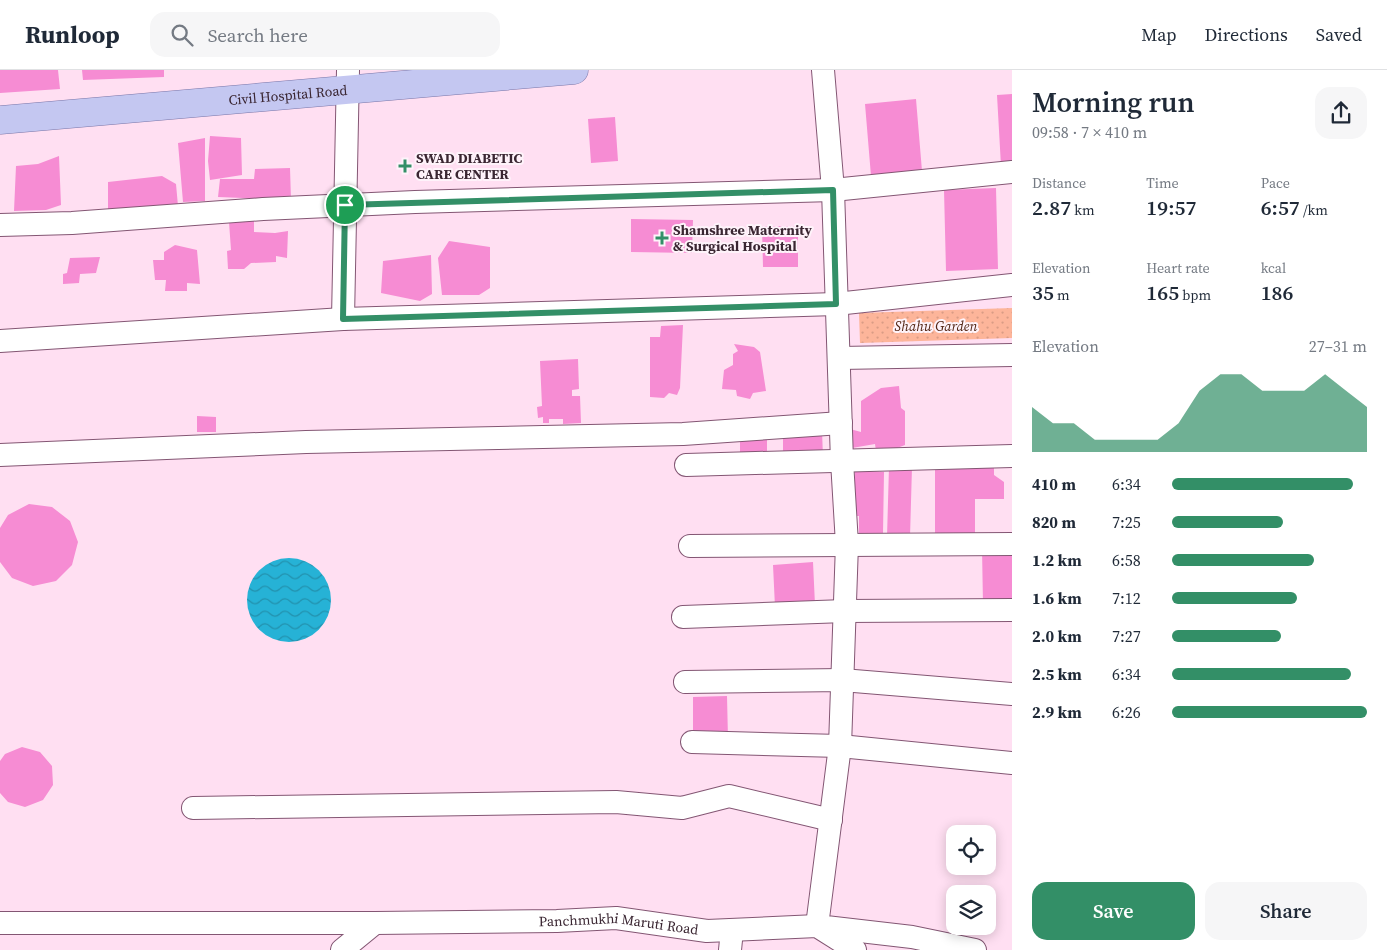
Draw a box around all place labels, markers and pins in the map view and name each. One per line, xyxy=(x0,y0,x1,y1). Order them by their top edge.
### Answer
place label: SWAD DIABETIC CARE CENTER xyxy=(416,148,522,184)
marker: SWAD DIABETIC CARE CENTER xyxy=(398,159,412,173)
pin xyxy=(324,184,366,226)
place label: Shamshree Maternity & Surgical Hospital xyxy=(673,220,812,256)
marker: Shamshree Maternity & Surgical Hospital xyxy=(655,231,669,245)

